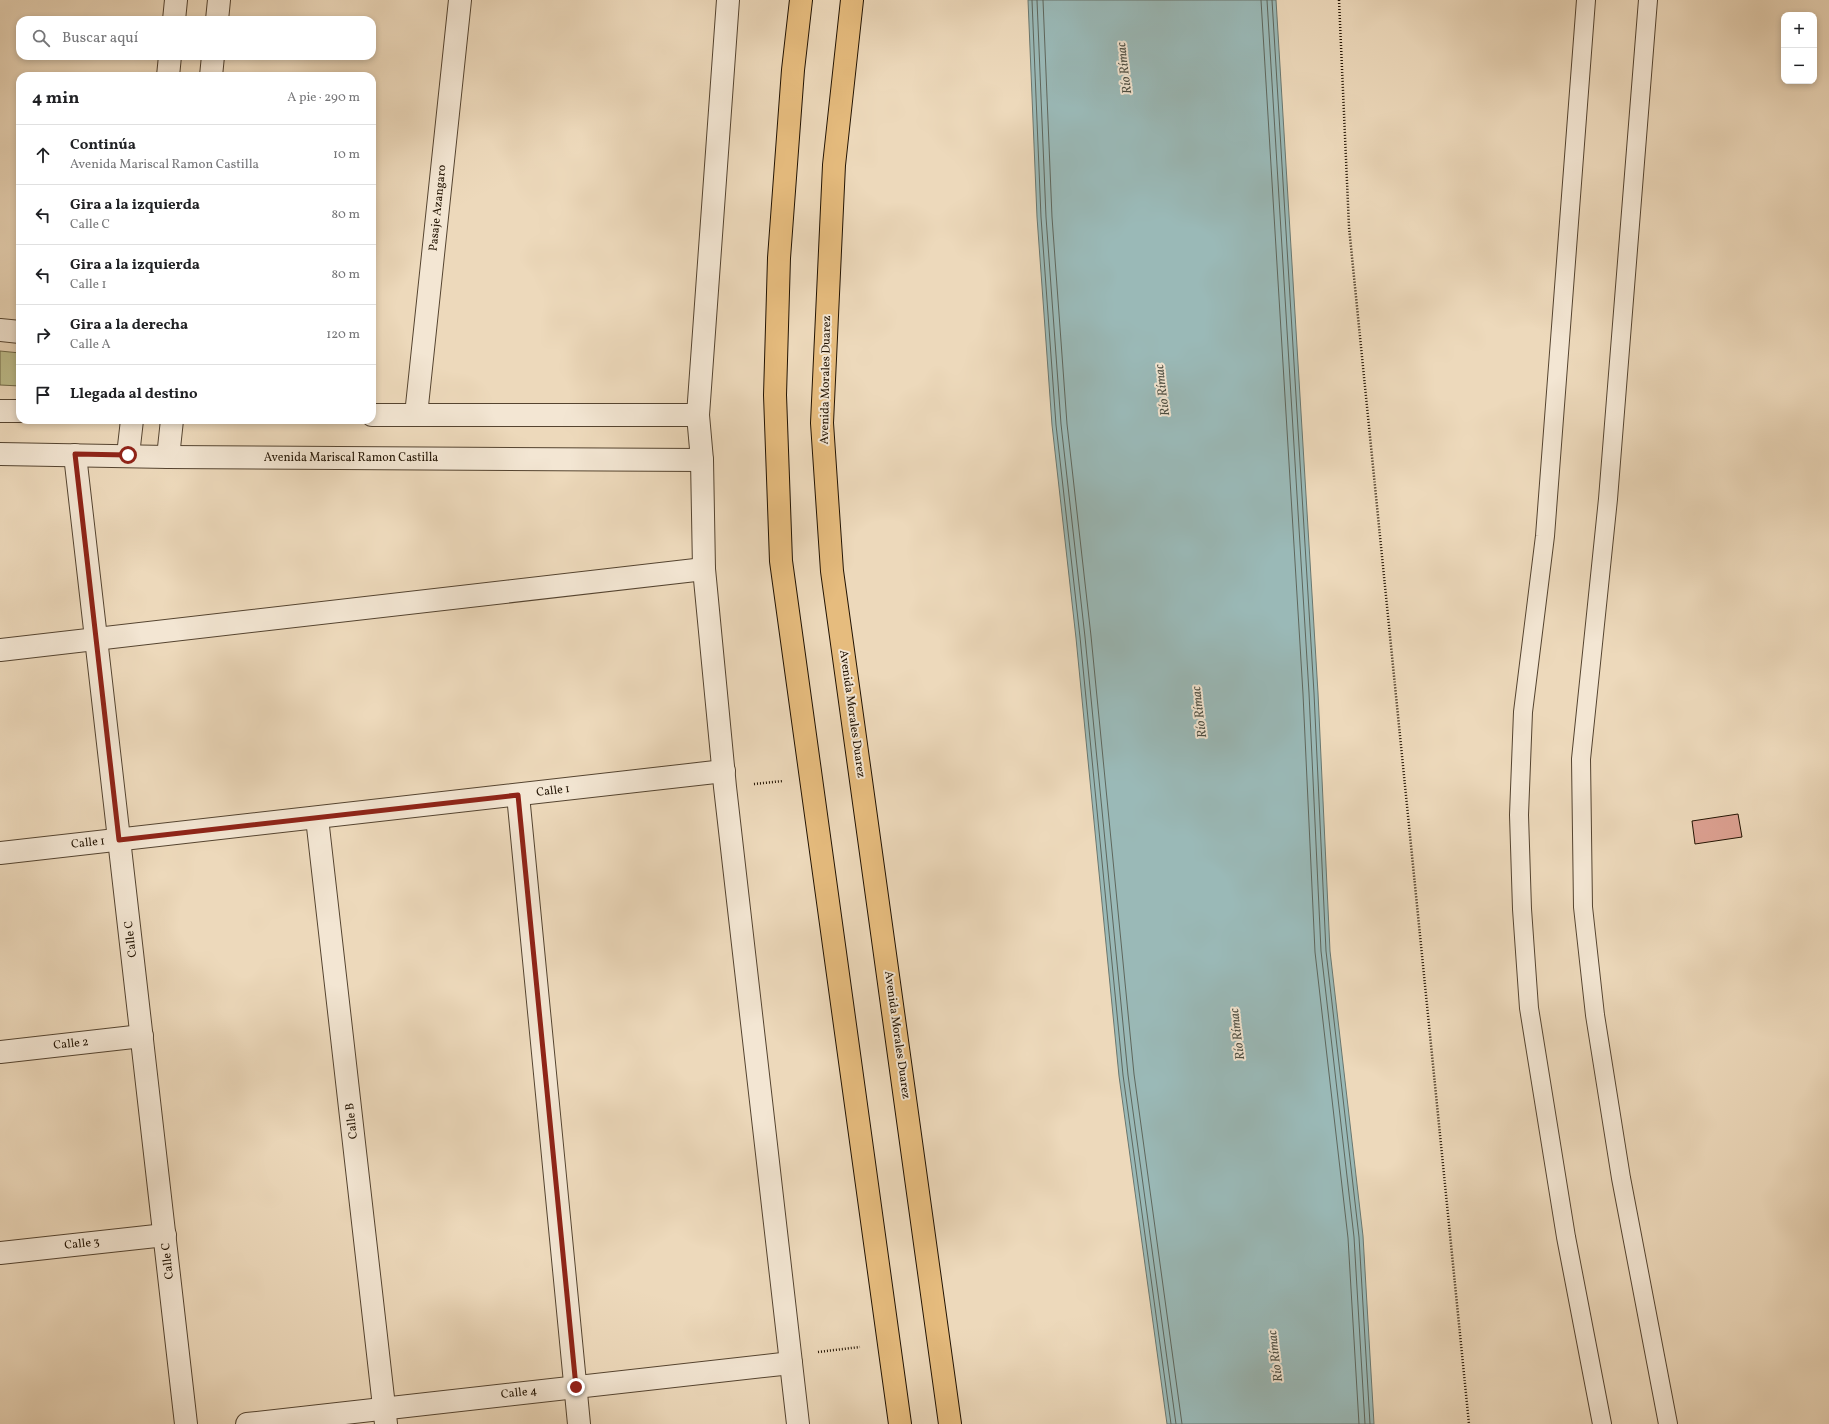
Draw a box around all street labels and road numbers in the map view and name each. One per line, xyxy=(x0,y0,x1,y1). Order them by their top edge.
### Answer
street label: Pasaje Azangaro xyxy=(426,164,450,252)
street label: Avenida Morales Duarez xyxy=(817,315,835,445)
street label: Avenida Mariscal Ramon Castilla xyxy=(264,450,438,466)
street label: Avenida Morales Duarez xyxy=(835,649,869,779)
street label: Calle 1 xyxy=(535,781,571,801)
street label: Calle 1 xyxy=(70,833,106,853)
street label: Calle C xyxy=(121,920,141,958)
street label: Avenida Morales Duarez xyxy=(880,970,914,1100)
street label: Calle 2 xyxy=(52,1034,90,1054)
street label: Calle B xyxy=(342,1102,362,1140)
street label: Calle 3 xyxy=(64,1234,100,1254)
street label: Calle C xyxy=(158,1242,178,1280)
street label: Calle 4 xyxy=(500,1383,538,1403)

